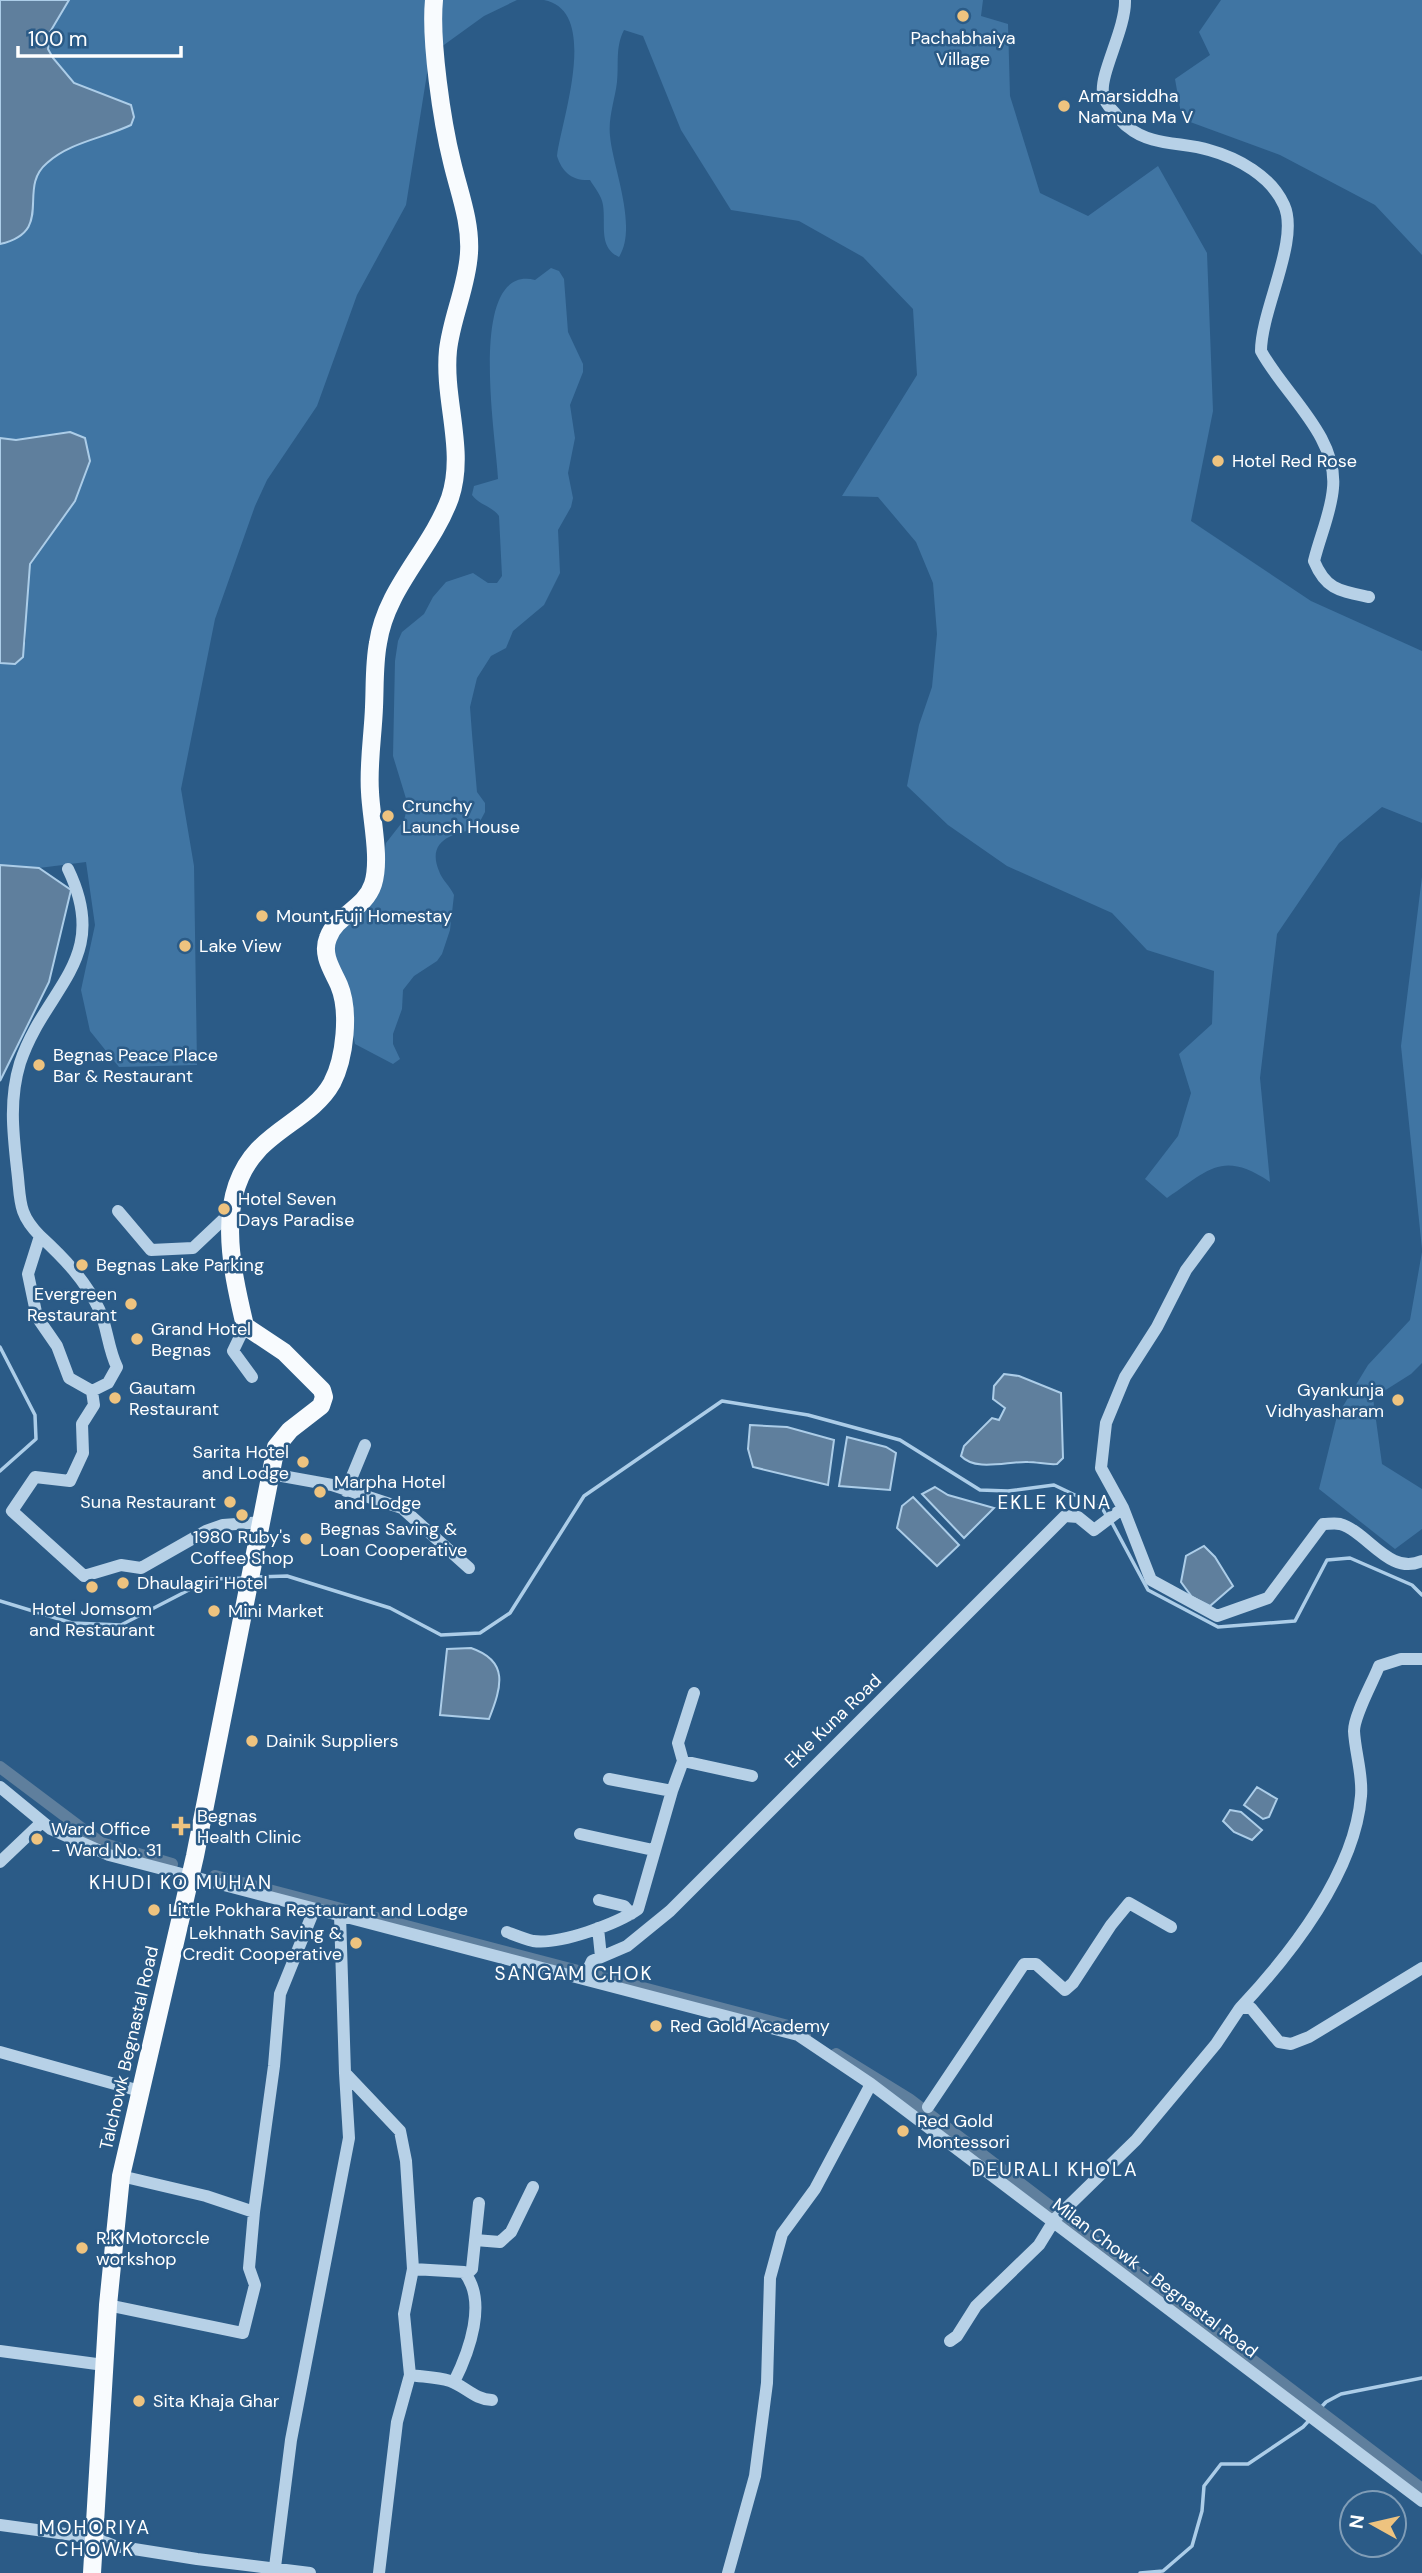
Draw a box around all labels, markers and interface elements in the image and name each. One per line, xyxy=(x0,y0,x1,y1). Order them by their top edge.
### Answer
marker: Pachabhaiya Village xyxy=(955,8,971,24)
scale bar xyxy=(18,14,180,58)
text: 100 m xyxy=(28,25,88,53)
place label: Pachabhaiya Village xyxy=(910,26,1016,71)
place label: Amarsiddha Namuna Ma V xyxy=(1078,84,1193,129)
marker: Amarsiddha Namuna Ma V xyxy=(1056,98,1072,114)
place label: Hotel Red Rose xyxy=(1232,449,1357,473)
marker: Hotel Red Rose xyxy=(1210,453,1226,469)
place label: Crunchy Launch House xyxy=(402,794,520,839)
marker: Crunchy Launch House xyxy=(380,808,396,824)
place label: Mount Fuji Homestay xyxy=(276,904,452,928)
marker: Mount Fuji Homestay xyxy=(254,908,270,924)
place label: Lake View xyxy=(199,934,282,958)
marker: Lake View xyxy=(177,938,193,954)
place label: Begnas Peace Place Bar & Restaurant xyxy=(53,1043,218,1088)
marker: Begnas Peace Place Bar & Restaurant xyxy=(31,1057,47,1073)
place label: Hotel Seven Days Paradise xyxy=(238,1187,354,1232)
marker: Hotel Seven Days Paradise xyxy=(216,1201,232,1217)
place label: Begnas Lake Parking xyxy=(96,1253,264,1277)
marker: Begnas Lake Parking xyxy=(74,1257,90,1273)
place label: Evergreen Restaurant xyxy=(27,1282,117,1327)
marker: Evergreen Restaurant xyxy=(123,1296,139,1312)
place label: Grand Hotel Begnas xyxy=(151,1317,251,1362)
marker: Grand Hotel Begnas xyxy=(129,1331,145,1347)
place label: Gautam Restaurant xyxy=(129,1376,219,1421)
place label: Gyankunja Vidhyasharam xyxy=(1265,1378,1384,1423)
marker: Gautam Restaurant xyxy=(107,1390,123,1406)
marker: Gyankunja Vidhyasharam xyxy=(1390,1392,1406,1408)
place label: Sarita Hotel and Lodge xyxy=(193,1440,289,1485)
marker: Sarita Hotel and Lodge xyxy=(295,1454,311,1470)
place label: Marpha Hotel and Lodge xyxy=(334,1470,445,1515)
marker: Marpha Hotel and Lodge xyxy=(312,1484,328,1500)
place label: Suna Restaurant xyxy=(80,1490,216,1514)
district label: EKLE KUNA xyxy=(998,1490,1112,1515)
marker: Suna Restaurant xyxy=(222,1494,238,1510)
marker: 1980 Ruby's Coffee Shop xyxy=(234,1507,250,1523)
place label: Begnas Saving & Loan Cooperative xyxy=(320,1517,467,1562)
place label: 1980 Ruby's Coffee Shop xyxy=(190,1525,294,1570)
marker: Begnas Saving & Loan Cooperative xyxy=(298,1531,314,1547)
place label: Dhaulagiri Hotel xyxy=(137,1571,267,1595)
marker: Dhaulagiri Hotel xyxy=(115,1575,131,1591)
marker: Hotel Jomsom and Restaurant xyxy=(84,1579,100,1595)
place label: Hotel Jomsom and Restaurant xyxy=(29,1597,155,1642)
place label: Mini Market xyxy=(228,1599,324,1623)
marker: Mini Market xyxy=(206,1603,222,1619)
street label: Ekle Kuna Road xyxy=(779,1669,887,1773)
place label: Dainik Suppliers xyxy=(266,1729,399,1753)
marker: Dainik Suppliers xyxy=(244,1733,260,1749)
place label: Begnas Health Clinic xyxy=(197,1804,302,1849)
marker: Begnas Health Clinic xyxy=(171,1816,191,1836)
place label: Ward Office - Ward No. 31 xyxy=(51,1817,162,1862)
marker: Ward Office - Ward No. 31 xyxy=(29,1831,45,1847)
district label: KHUDI KO MUHAN xyxy=(89,1870,273,1895)
place label: Little Pokhara Restaurant and Lodge xyxy=(168,1898,468,1922)
marker: Little Pokhara Restaurant and Lodge xyxy=(146,1902,162,1918)
place label: Lekhnath Saving & Credit Cooperative xyxy=(183,1921,342,1966)
marker: Lekhnath Saving & Credit Cooperative xyxy=(348,1935,364,1951)
street label: Talchowk Begnastal Road xyxy=(94,1944,164,2152)
district label: SANGAM CHOK xyxy=(494,1961,654,1986)
place label: Red Gold Academy xyxy=(670,2014,830,2038)
marker: Red Gold Academy xyxy=(648,2018,664,2034)
place label: Red Gold Montessori xyxy=(917,2109,1010,2154)
marker: Red Gold Montessori xyxy=(895,2123,911,2139)
district label: DEURALI KHOLA xyxy=(971,2157,1139,2182)
street label: Milan Chowk - Begnastal Road xyxy=(1047,2193,1263,2363)
place label: R.K Motorccle workshop xyxy=(96,2226,210,2271)
marker: R.K Motorccle workshop xyxy=(74,2240,90,2256)
place label: Sita Khaja Ghar xyxy=(153,2389,280,2413)
marker: Sita Khaja Ghar xyxy=(131,2393,147,2409)
north arrow xyxy=(1338,2489,1408,2559)
text: N xyxy=(1343,2513,1370,2530)
district label: MOHORIYA CHOWK xyxy=(39,2515,151,2562)

